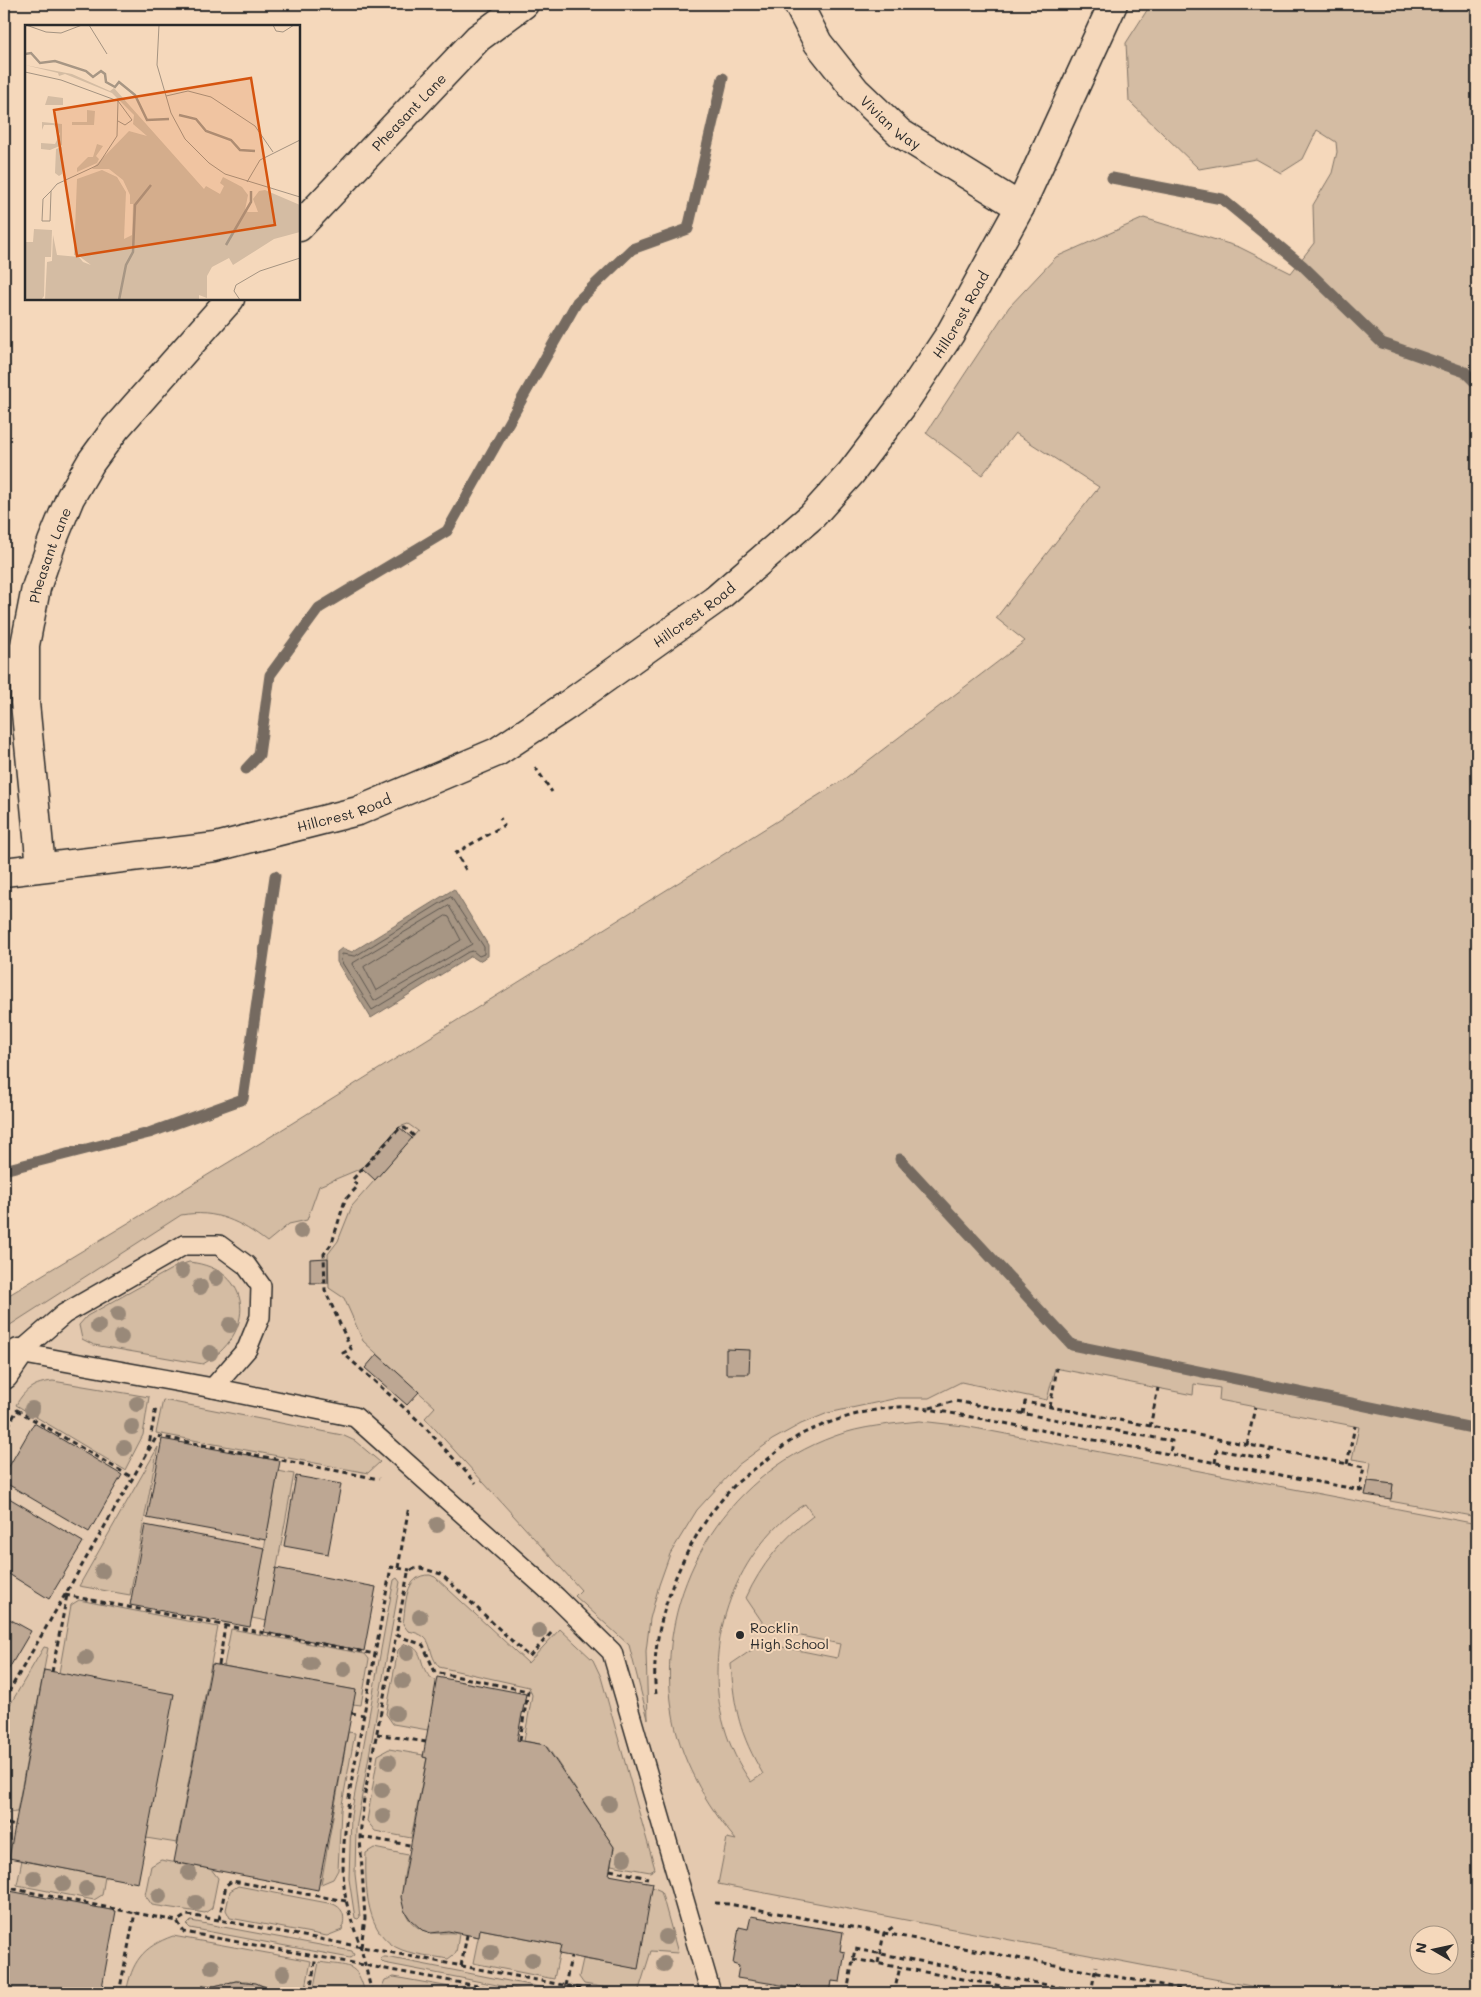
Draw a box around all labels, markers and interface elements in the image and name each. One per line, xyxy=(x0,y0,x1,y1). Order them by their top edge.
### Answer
inset map xyxy=(25,25,300,300)
street label: Pheasant Lane xyxy=(367,69,450,155)
street label: Vivian Way xyxy=(857,91,925,153)
street label: Hillcrest Road xyxy=(927,267,993,361)
street label: Pheasant Lane xyxy=(24,504,75,605)
street label: Hillcrest Road xyxy=(649,578,739,651)
street label: Hillcrest Road xyxy=(295,789,394,836)
place label: Rocklin High School xyxy=(750,1618,829,1653)
marker: Rocklin High School xyxy=(734,1629,746,1641)
north arrow xyxy=(1408,1924,1458,1974)
text: N xyxy=(1410,1941,1431,1955)

